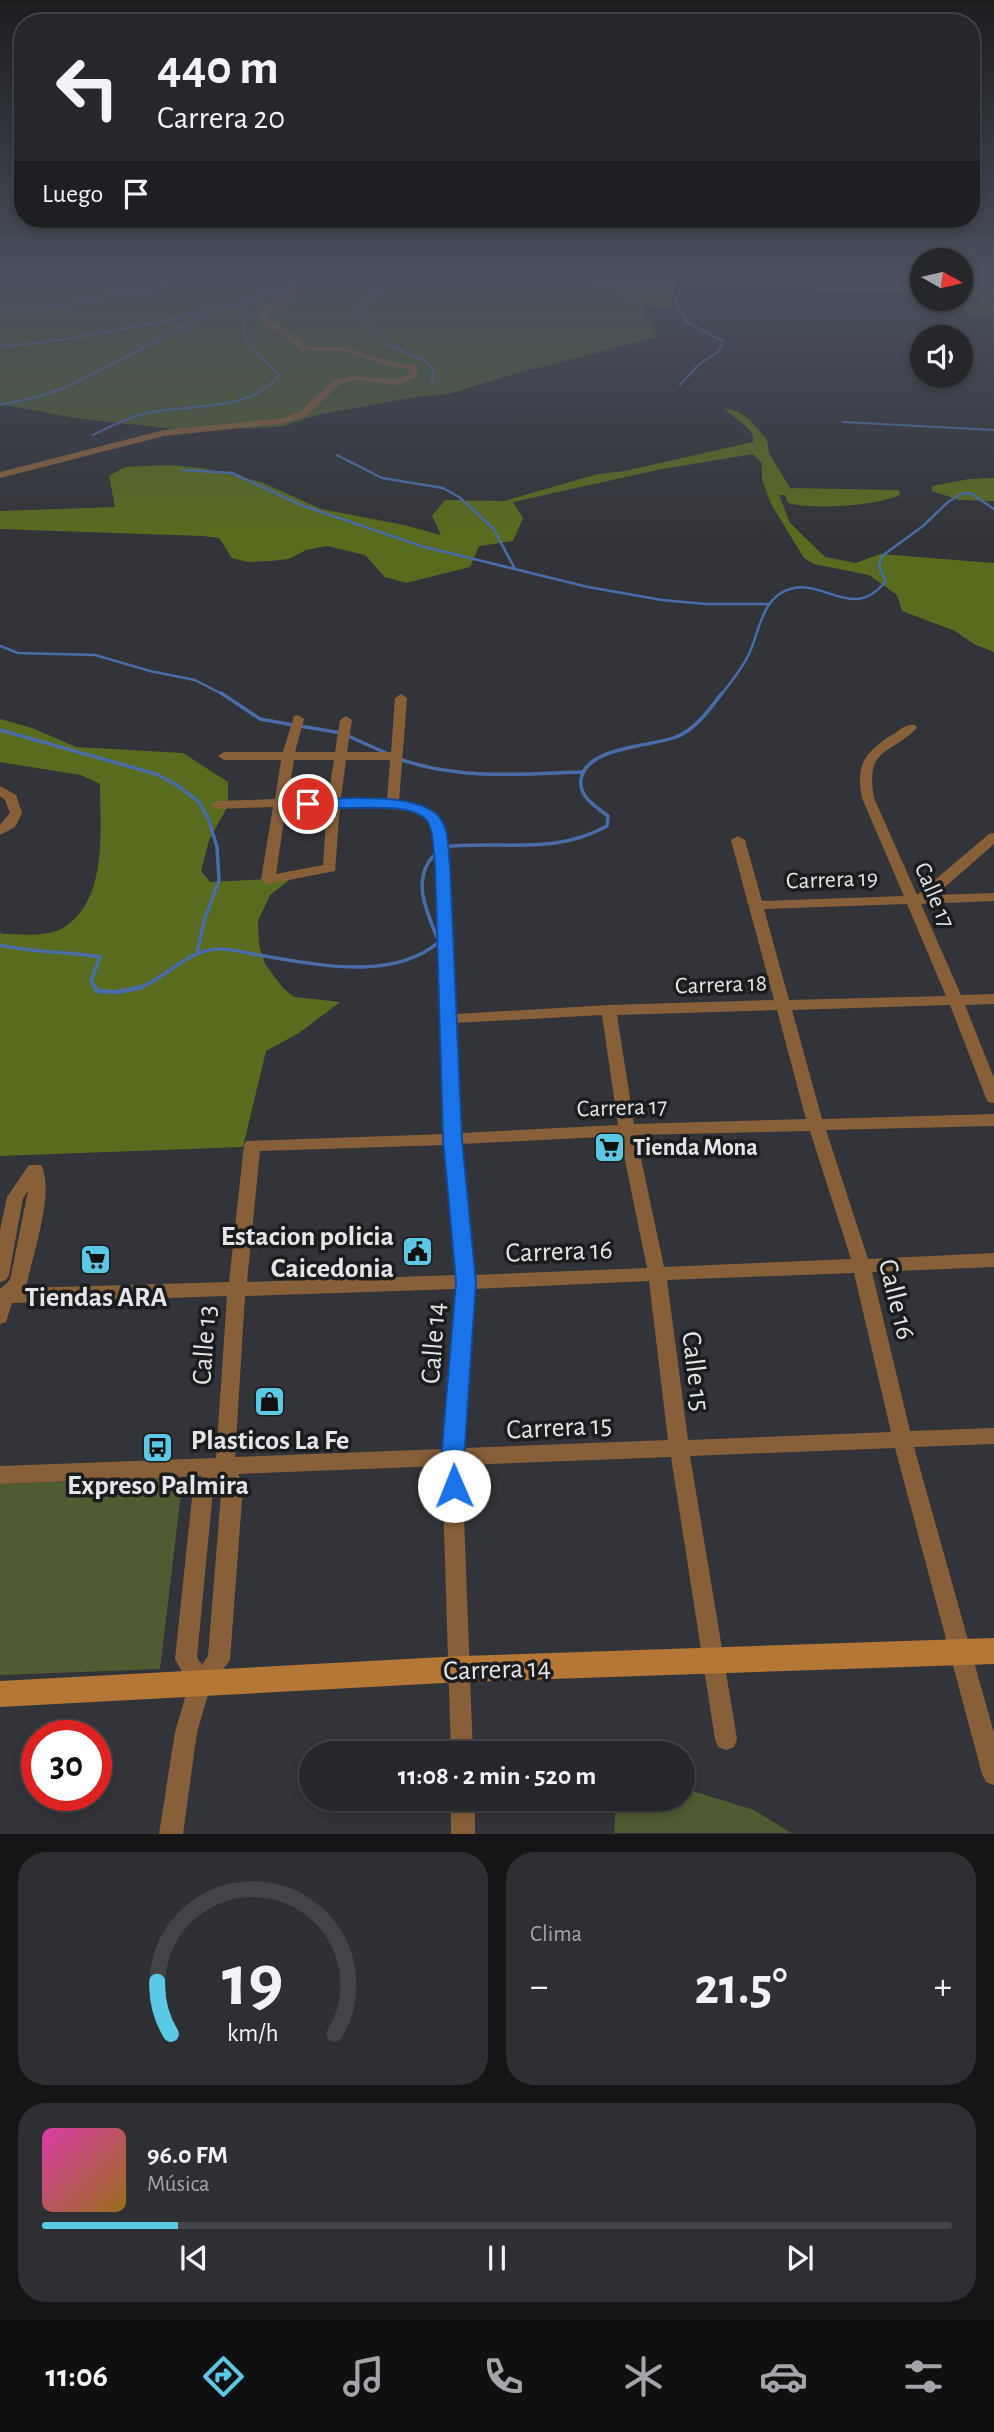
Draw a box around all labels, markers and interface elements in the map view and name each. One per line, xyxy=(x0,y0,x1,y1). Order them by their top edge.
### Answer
icon: left xyxy=(42,42,133,133)
text: 440 m xyxy=(157,44,279,93)
text: Carrera 20 xyxy=(157,102,285,134)
icon: arrive xyxy=(117,175,155,213)
text: Luego xyxy=(42,181,103,207)
north arrow xyxy=(910,248,973,312)
map controls xyxy=(910,248,973,388)
button: sound xyxy=(910,325,973,388)
pin xyxy=(278,774,338,834)
icon: arrive xyxy=(289,785,327,823)
street label: Calle 17 xyxy=(910,859,959,932)
street label: Carrera 19 xyxy=(786,866,878,894)
street label: Carrera 18 xyxy=(675,971,767,999)
street label: Carrera 17 xyxy=(576,1094,668,1122)
supermarket icon: Tienda Mona xyxy=(593,1130,627,1164)
place label: Tienda Mona xyxy=(633,1136,758,1160)
place label: Estacion policia Caicedonia xyxy=(221,1223,394,1283)
public building icon: Estacion policia Caicedonia xyxy=(400,1234,434,1268)
street label: Carrera 16 xyxy=(505,1236,613,1268)
supermarket icon: Tiendas ARA xyxy=(79,1242,113,1276)
street label: Calle 16 xyxy=(873,1256,920,1342)
place label: Tiendas ARA xyxy=(25,1284,168,1312)
street label: Calle 14 xyxy=(417,1301,451,1385)
street label: Calle 13 xyxy=(188,1304,222,1386)
street label: Calle 15 xyxy=(676,1330,714,1413)
shop icon: Plasticos La Fe xyxy=(253,1385,287,1419)
street label: Carrera 15 xyxy=(506,1411,613,1445)
place label: Plasticos La Fe xyxy=(191,1427,349,1455)
bus stop icon: Expreso Palmira xyxy=(141,1430,175,1464)
position arrow xyxy=(417,1449,491,1523)
place label: Expreso Palmira xyxy=(67,1472,249,1500)
street label: Carrera 14 xyxy=(443,1654,551,1686)
speed limit sign: 30 xyxy=(21,1720,112,1811)
text: 11:08 · 2 min · 520 m xyxy=(398,1763,596,1789)
text: Clima xyxy=(530,1923,582,1946)
text: 19 xyxy=(222,1947,284,2020)
text: 21.5° xyxy=(695,1961,787,2013)
text: − xyxy=(530,1968,548,2006)
text: + xyxy=(934,1968,952,2006)
text: km/h xyxy=(227,2021,279,2046)
text: 96.0 FM xyxy=(147,2142,228,2168)
text: Música xyxy=(147,2173,210,2196)
icon: previous xyxy=(175,2239,213,2277)
icon: pause xyxy=(478,2239,516,2277)
icon: next xyxy=(781,2239,819,2277)
icon: directions xyxy=(199,2352,248,2401)
icon: music xyxy=(339,2352,388,2401)
icon: phone xyxy=(479,2352,528,2401)
icon: climate xyxy=(619,2352,668,2401)
icon: car xyxy=(759,2352,808,2401)
icon: filters xyxy=(899,2352,948,2401)
text: 11:06 xyxy=(46,2360,108,2392)

